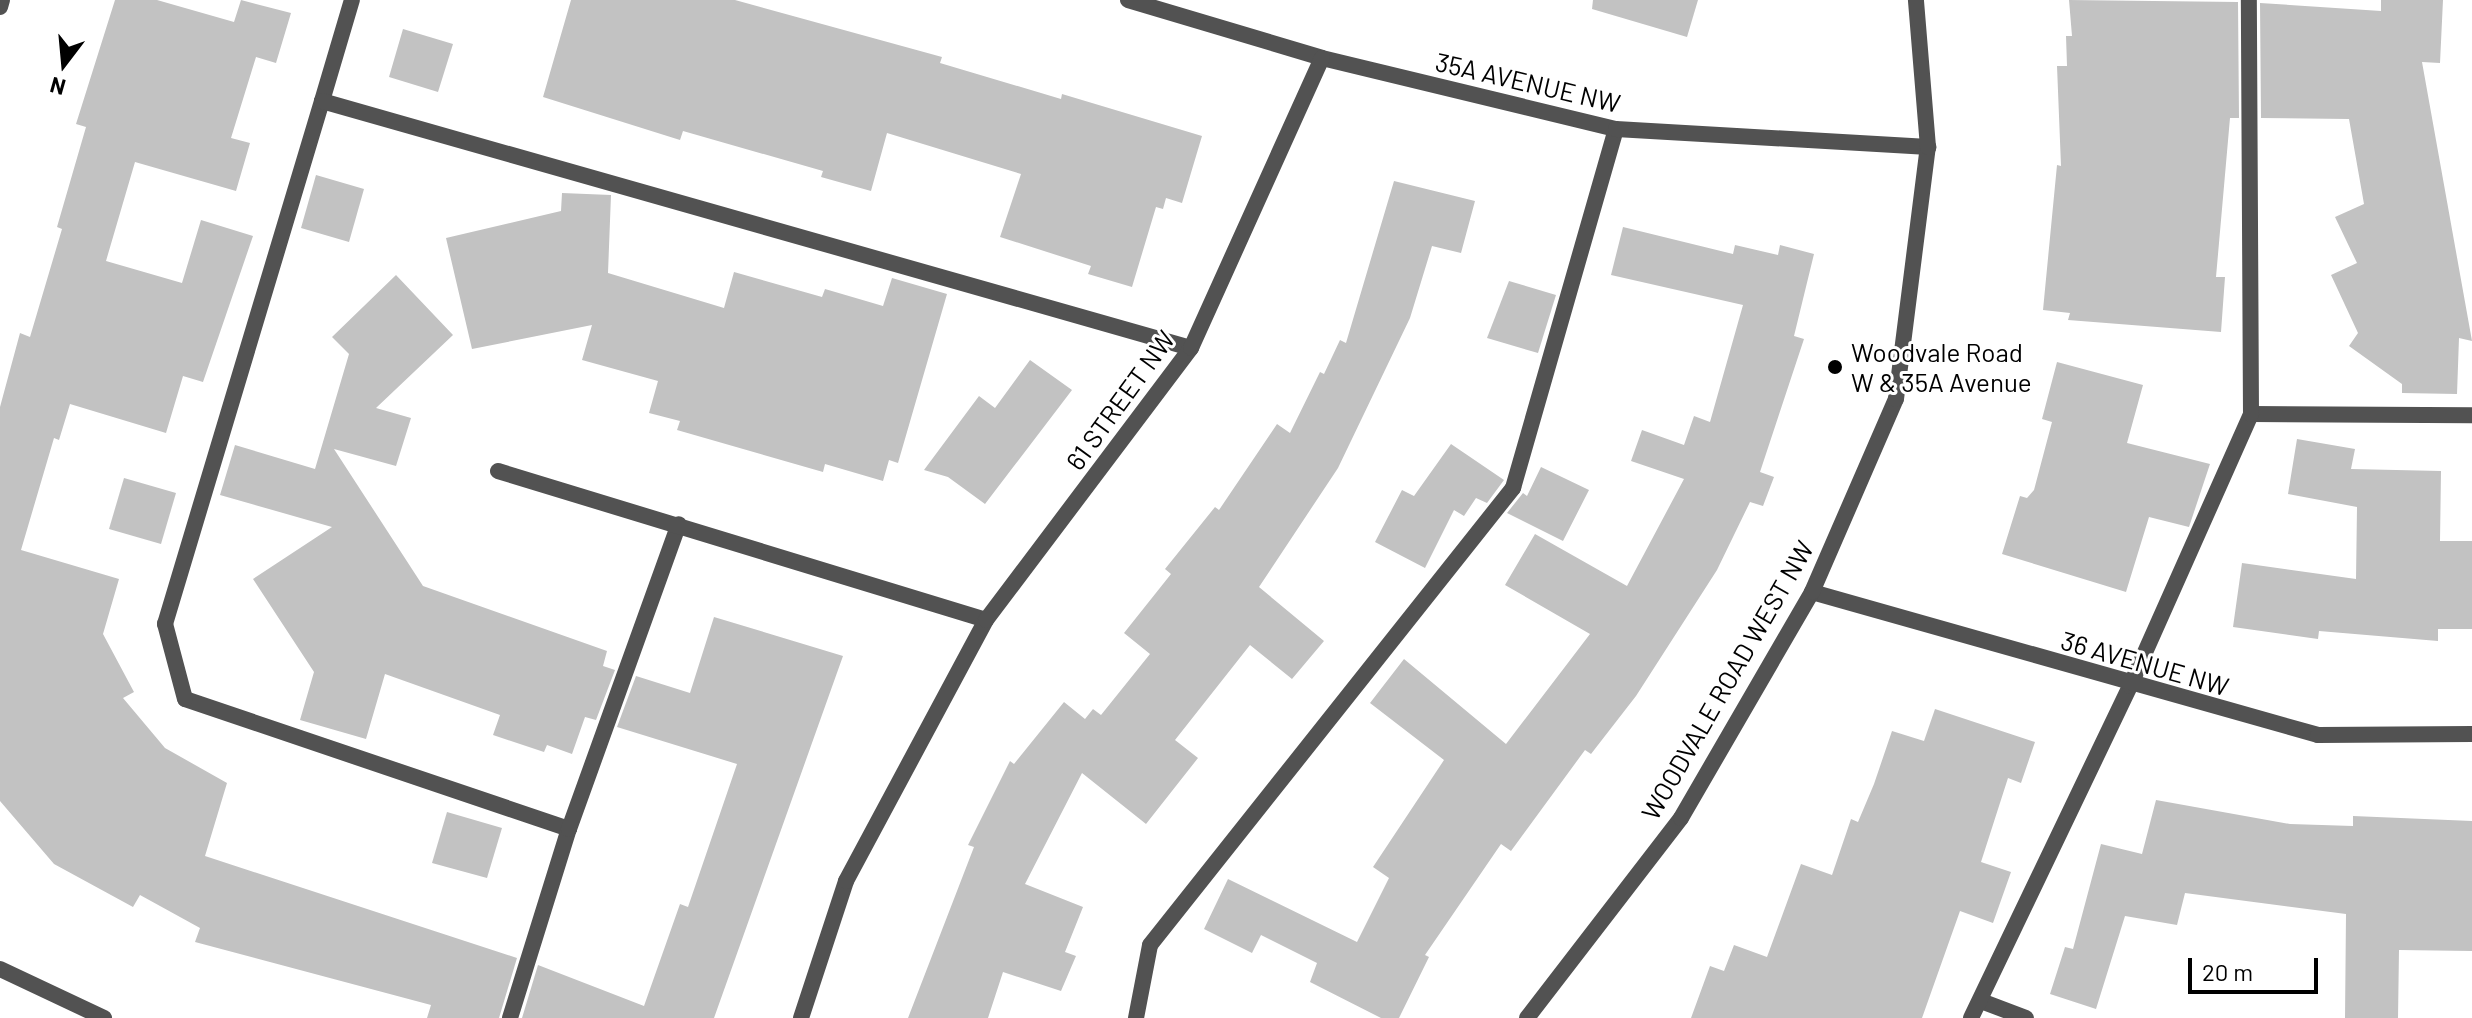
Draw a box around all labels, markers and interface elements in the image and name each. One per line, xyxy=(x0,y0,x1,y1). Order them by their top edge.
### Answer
north arrow xyxy=(24,24,104,104)
street label: 35A AVENUE NW xyxy=(1433,46,1623,118)
text: N xyxy=(47,73,68,102)
street label: 61 STREET NW xyxy=(1059,324,1181,476)
place label: Woodvale Road W & 35A Avenue xyxy=(1851,336,2032,398)
marker: Woodvale Road W & 35A Avenue xyxy=(1826,358,1844,376)
street label: WOODVALE ROAD WEST NW xyxy=(1634,535,1820,825)
street label: 36 AVENUE NW xyxy=(2058,624,2232,702)
scale bar xyxy=(2192,942,2322,992)
text: 20 m xyxy=(2202,957,2253,986)

